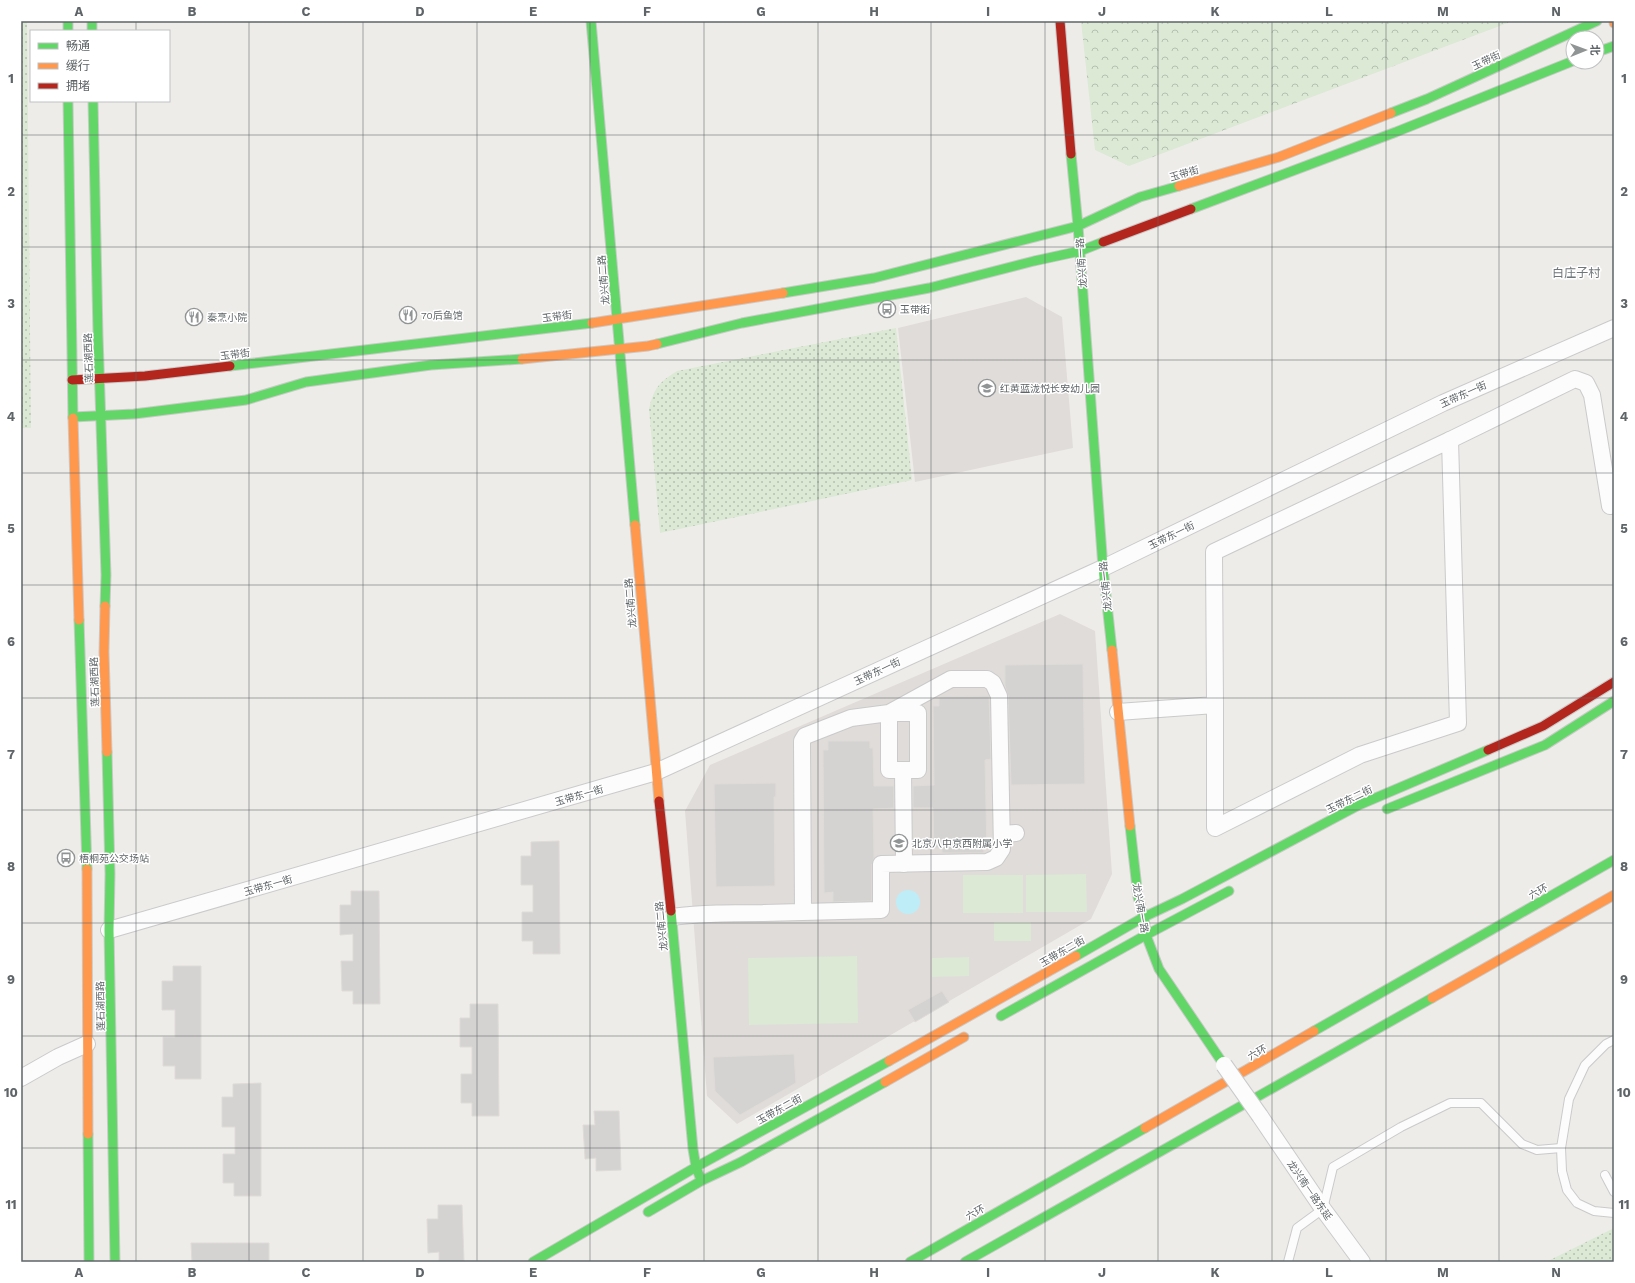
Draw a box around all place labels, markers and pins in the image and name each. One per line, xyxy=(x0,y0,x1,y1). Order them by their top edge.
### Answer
bus stop icon: 玉带街 xyxy=(877,299,897,319)
place label: 玉带街 xyxy=(900,304,930,315)
restaurant icon: 70后鱼馆 xyxy=(398,305,418,325)
restaurant icon: 秦烹小院 xyxy=(184,307,204,327)
place label: 70后鱼馆 xyxy=(421,310,463,321)
place label: 秦烹小院 xyxy=(207,312,247,323)
school or university icon: 红黄蓝泷悦长安幼儿园 xyxy=(977,378,997,398)
place label: 红黄蓝泷悦长安幼儿园 xyxy=(1000,383,1100,394)
school or university icon: 北京八中京西附属小学 xyxy=(889,833,909,853)
place label: 北京八中京西附属小学 xyxy=(912,838,1012,849)
bus stop icon: 梧桐苑公交场站 xyxy=(56,848,76,868)
place label: 梧桐苑公交场站 xyxy=(79,853,149,864)

